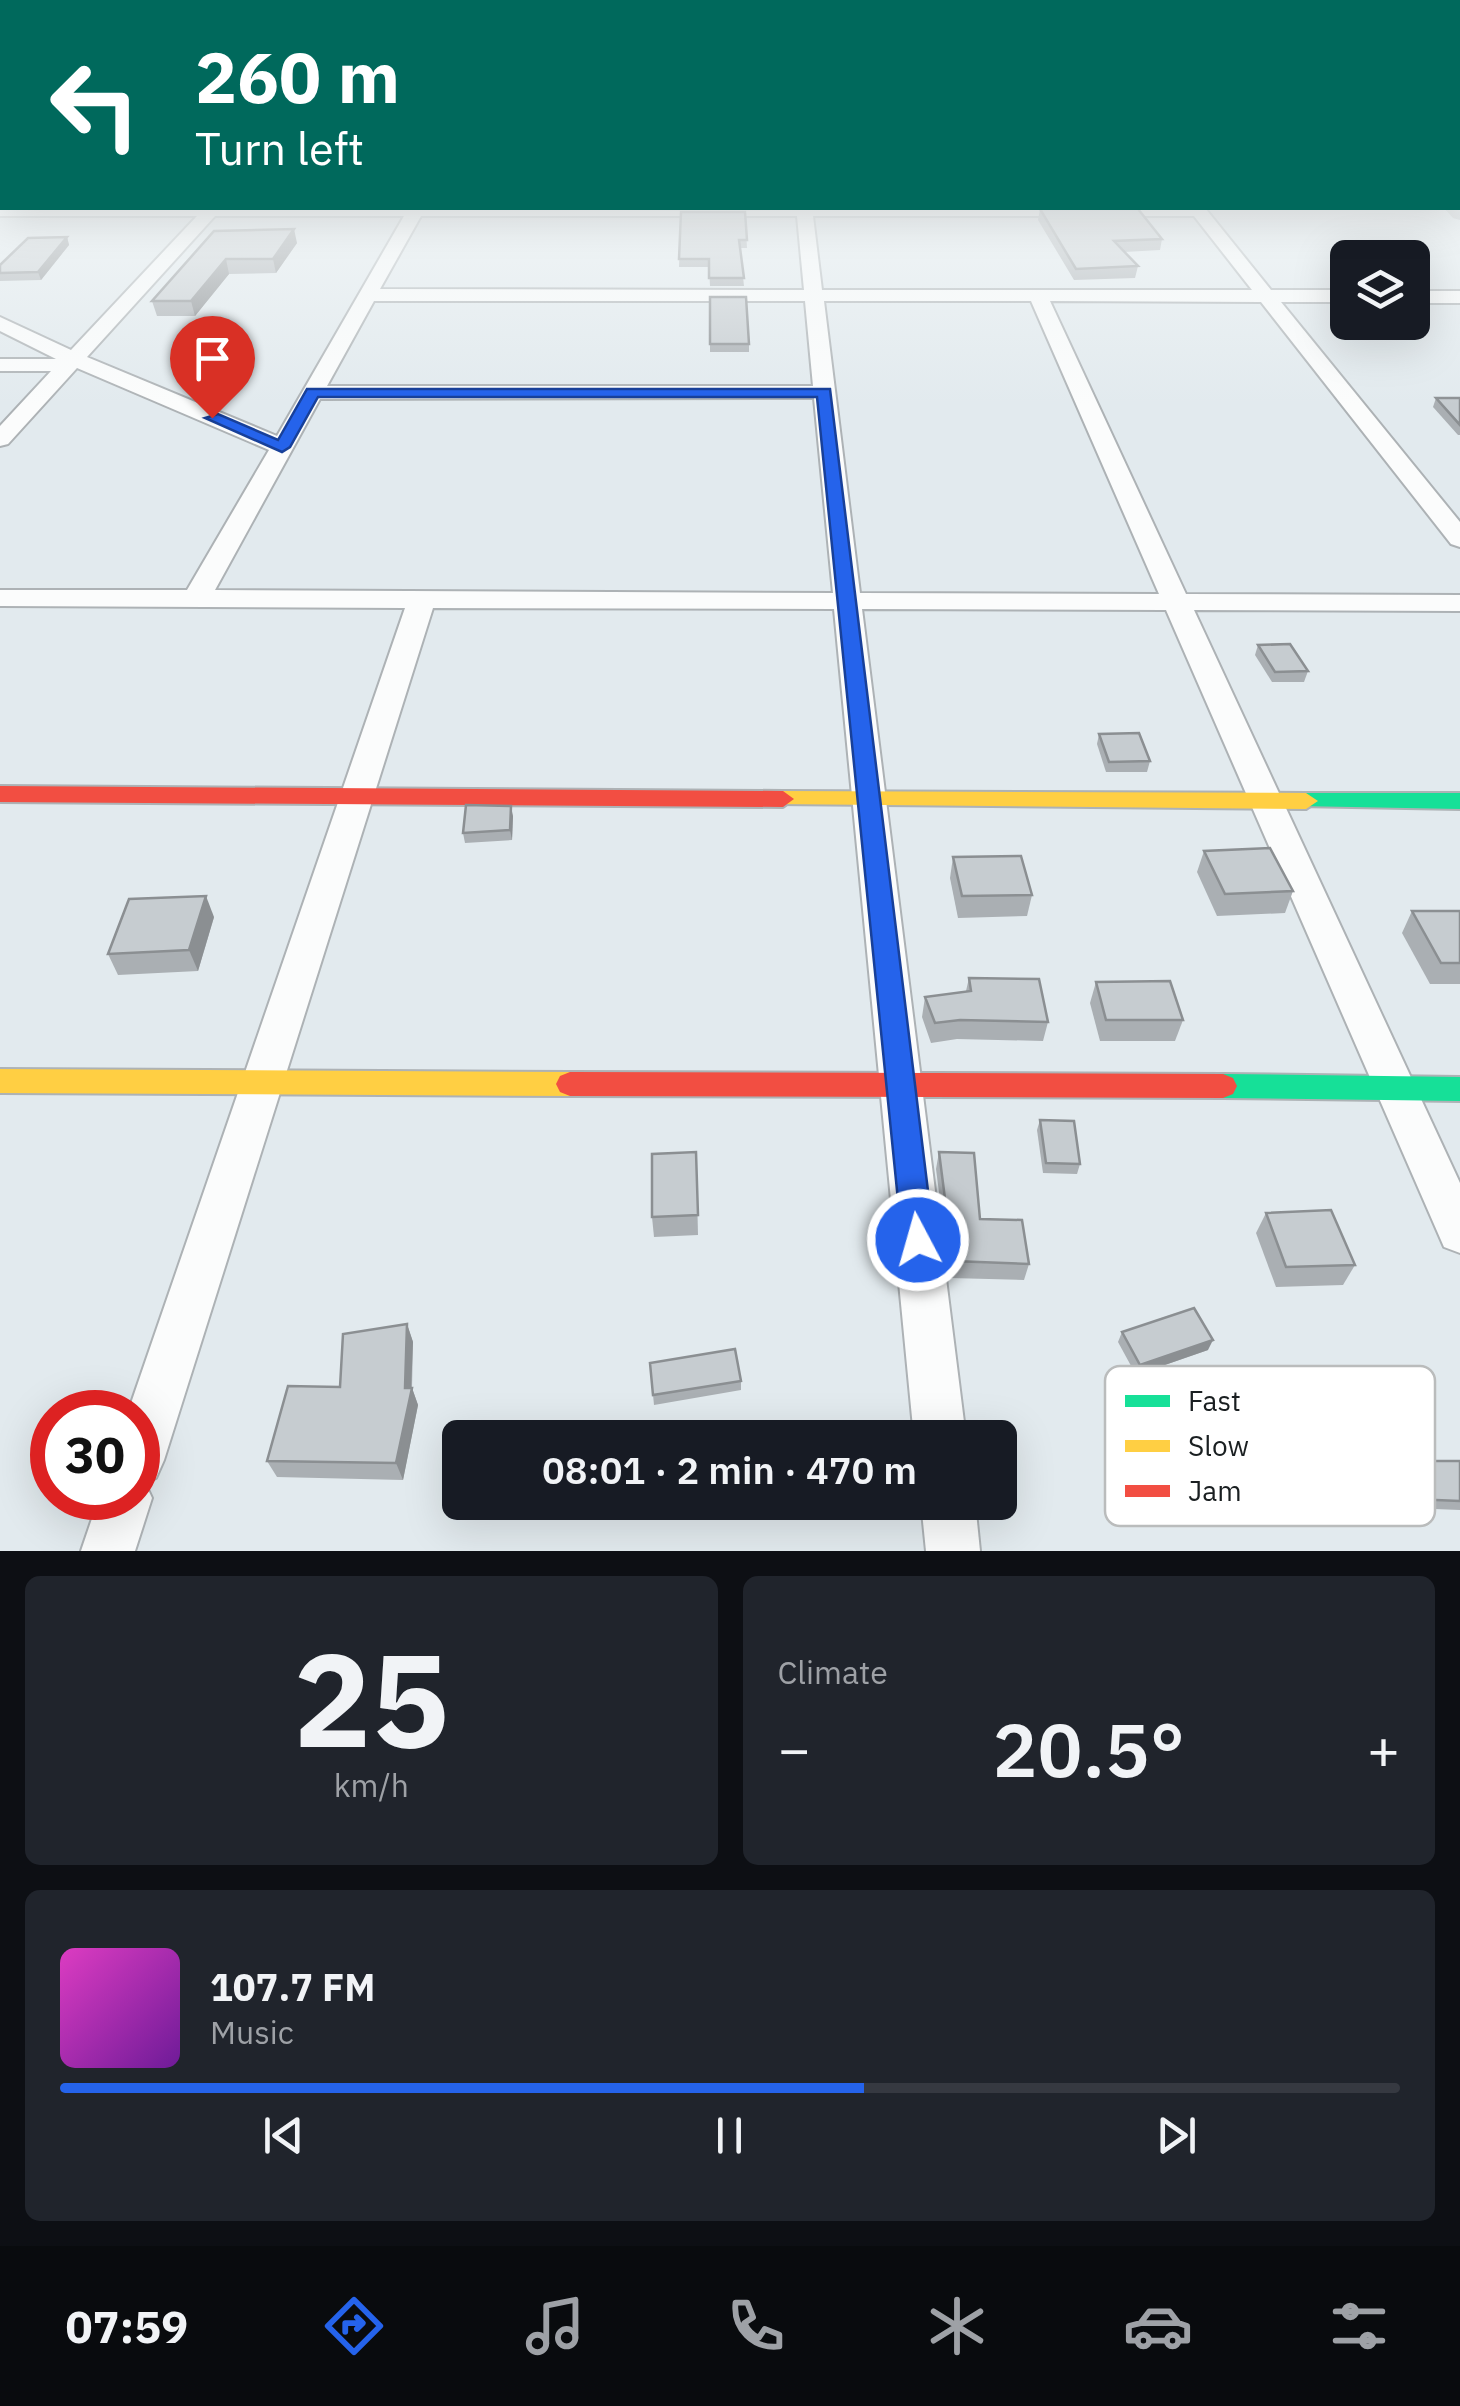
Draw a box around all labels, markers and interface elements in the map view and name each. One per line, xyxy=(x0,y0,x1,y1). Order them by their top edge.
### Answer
text: 260 m xyxy=(195,31,400,122)
icon: left xyxy=(30,40,160,170)
text: Turn left xyxy=(195,119,364,177)
map controls xyxy=(1330,240,1430,340)
button: layers xyxy=(1330,240,1430,340)
pin xyxy=(170,316,255,419)
icon: arrive xyxy=(185,331,240,386)
position arrow xyxy=(866,1188,970,1292)
legend xyxy=(1105,1366,1435,1526)
text: Fast xyxy=(1188,1382,1241,1419)
speed limit sign: 30 xyxy=(30,1390,160,1520)
text: Slow xyxy=(1188,1427,1249,1464)
text: 08:01 · 2 min · 470 m xyxy=(542,1445,917,1494)
text: Jam xyxy=(1188,1472,1242,1509)
text: 25 xyxy=(293,1614,449,1783)
text: Climate xyxy=(778,1651,888,1693)
text: 20.5° xyxy=(992,1700,1185,1798)
text: − xyxy=(778,1713,811,1784)
text: + xyxy=(1367,1713,1400,1784)
text: km/h xyxy=(334,1764,409,1806)
text: 107.7 FM xyxy=(210,1962,375,2011)
text: Music xyxy=(210,2011,294,2053)
icon: previous xyxy=(256,2108,311,2163)
icon: pause xyxy=(702,2108,757,2163)
icon: next xyxy=(1149,2108,1204,2163)
icon: directions xyxy=(319,2291,389,2361)
icon: music xyxy=(520,2291,590,2361)
icon: phone xyxy=(721,2291,791,2361)
icon: climate xyxy=(922,2291,992,2361)
icon: car xyxy=(1123,2291,1193,2361)
icon: filters xyxy=(1324,2291,1394,2361)
text: 07:59 xyxy=(66,2297,188,2355)

